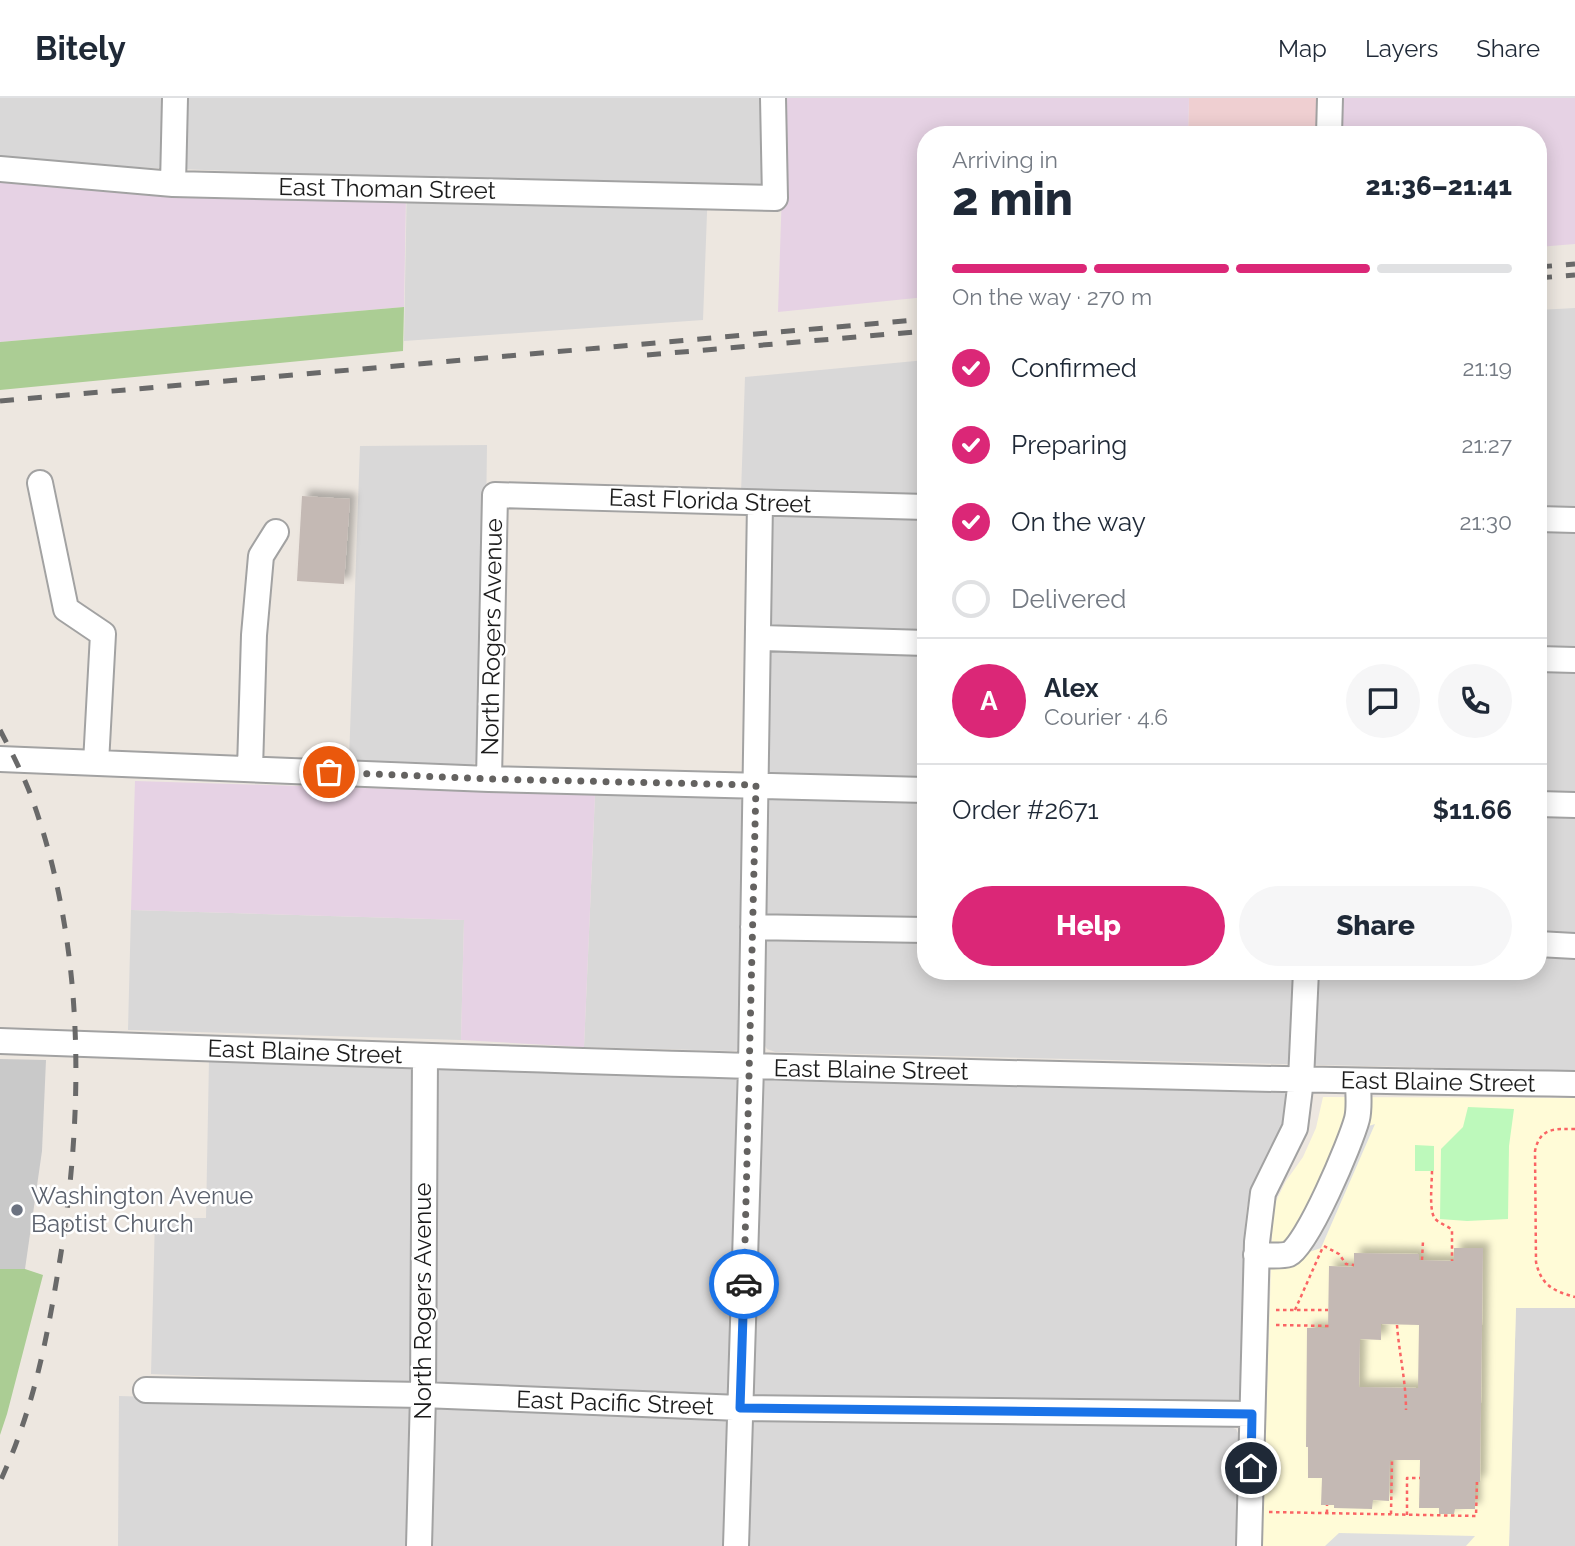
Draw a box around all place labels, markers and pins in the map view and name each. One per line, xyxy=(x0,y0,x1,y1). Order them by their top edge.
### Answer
pin xyxy=(299,742,359,802)
place label: Washington Avenue Baptist Church xyxy=(31,1181,253,1238)
marker: Washington Avenue Baptist Church xyxy=(9,1202,25,1218)
pin xyxy=(1221,1438,1281,1498)

